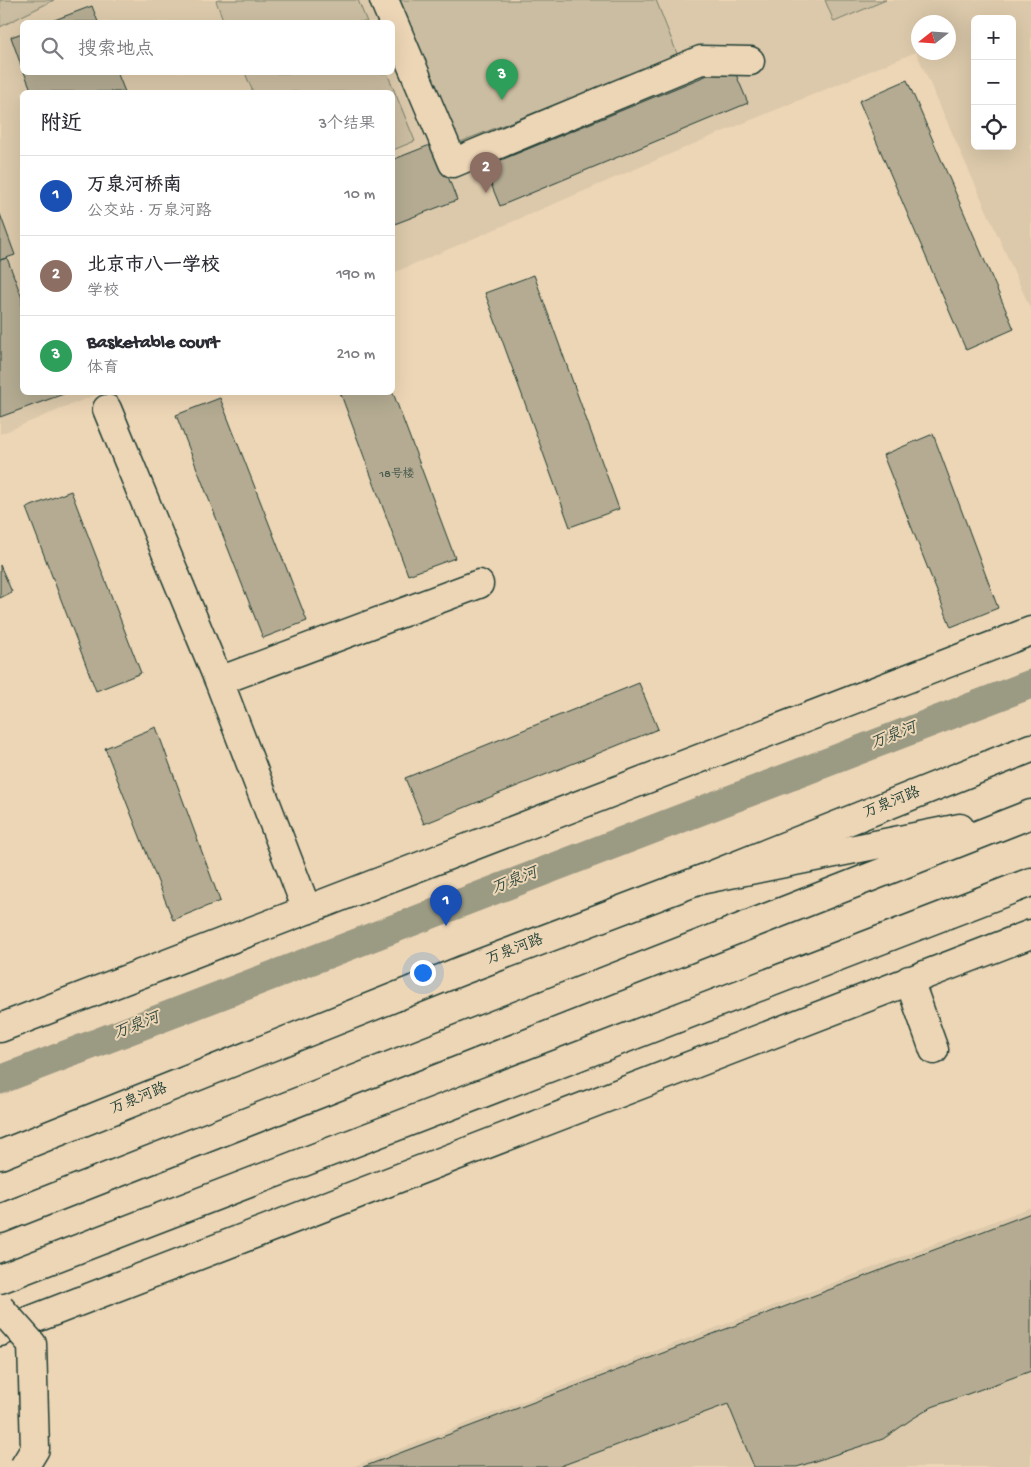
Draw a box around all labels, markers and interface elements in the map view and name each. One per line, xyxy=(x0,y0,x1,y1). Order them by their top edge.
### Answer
north arrow xyxy=(911,15,956,60)
map controls xyxy=(971,15,1016,150)
button: + xyxy=(971,15,1016,60)
search box xyxy=(20,20,395,75)
icon: search xyxy=(38,34,66,62)
text: 搜索地点 xyxy=(78,39,154,62)
pin: 3 xyxy=(486,59,518,100)
button: − xyxy=(971,60,1016,105)
button: locate xyxy=(971,105,1016,150)
text: 附近 xyxy=(40,113,82,138)
text: 3个结果 xyxy=(319,116,375,135)
pin: 2 xyxy=(470,152,502,193)
text: 万泉河桥南 xyxy=(87,175,182,198)
text: 1 xyxy=(53,186,59,205)
text: 10 m xyxy=(344,186,375,205)
text: 公交站 · 万泉河路 xyxy=(87,203,212,222)
text: 北京市八一学校 xyxy=(87,255,220,278)
text: 2 xyxy=(52,266,60,285)
text: 190 m xyxy=(336,266,375,285)
text: 学校 xyxy=(87,283,119,302)
text: Basketable court xyxy=(87,332,219,355)
text: 3 xyxy=(52,346,60,365)
text: 210 m xyxy=(336,346,375,365)
text: 体育 xyxy=(87,360,119,379)
house number: 18号楼 xyxy=(378,467,415,482)
water label: 万泉河 xyxy=(867,717,923,754)
street label: 万泉河路 xyxy=(861,783,923,823)
water label: 万泉河 xyxy=(488,862,544,899)
pin: 1 xyxy=(430,885,462,926)
street label: 万泉河路 xyxy=(484,931,546,969)
your location xyxy=(410,960,436,986)
water label: 万泉河 xyxy=(110,1007,166,1044)
street label: 万泉河路 xyxy=(108,1079,170,1119)

